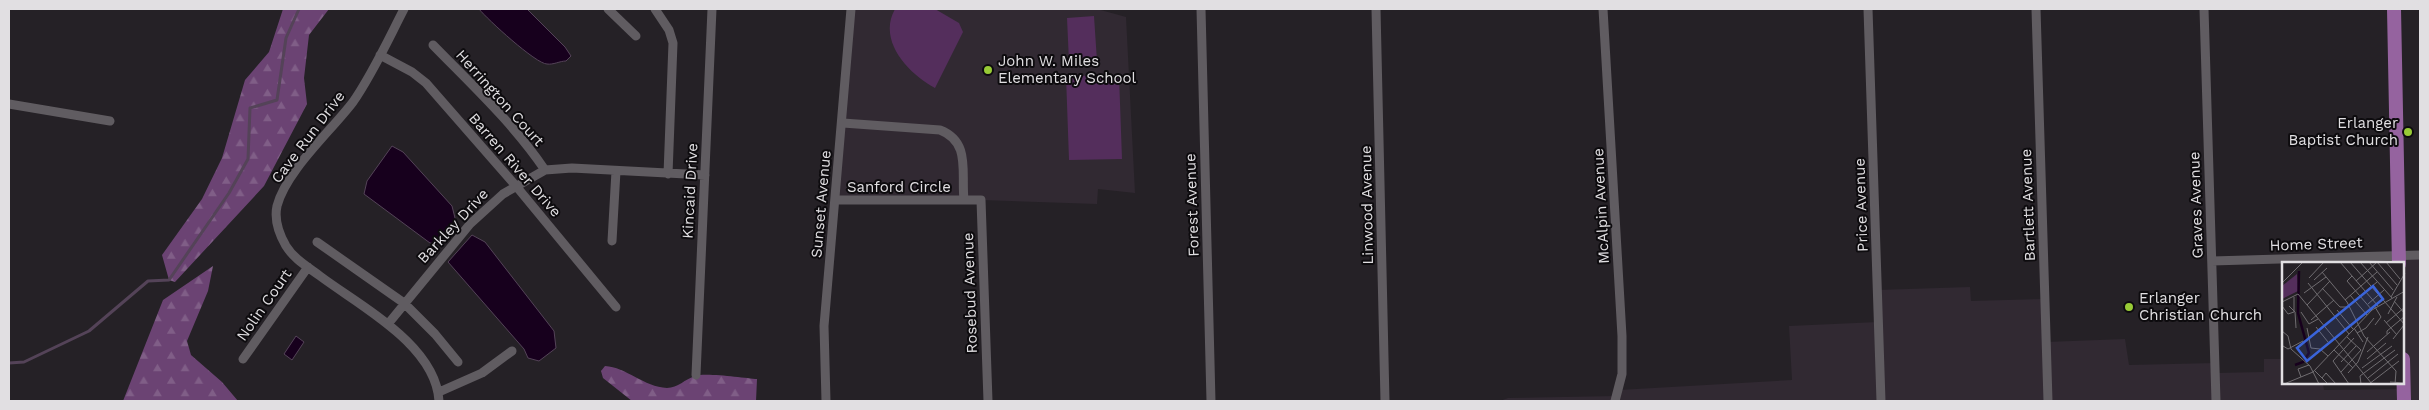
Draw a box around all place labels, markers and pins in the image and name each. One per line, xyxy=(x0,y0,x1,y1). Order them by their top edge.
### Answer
place label: John W. Miles Elementary School xyxy=(998,52,1137,87)
marker: John W. Miles Elementary School xyxy=(982,64,994,76)
place label: Erlanger Baptist Church xyxy=(2288,114,2398,149)
marker: Erlanger Baptist Church xyxy=(2402,126,2414,138)
place label: Erlanger Christian Church xyxy=(2139,289,2262,324)
marker: Erlanger Christian Church xyxy=(2123,301,2135,313)

